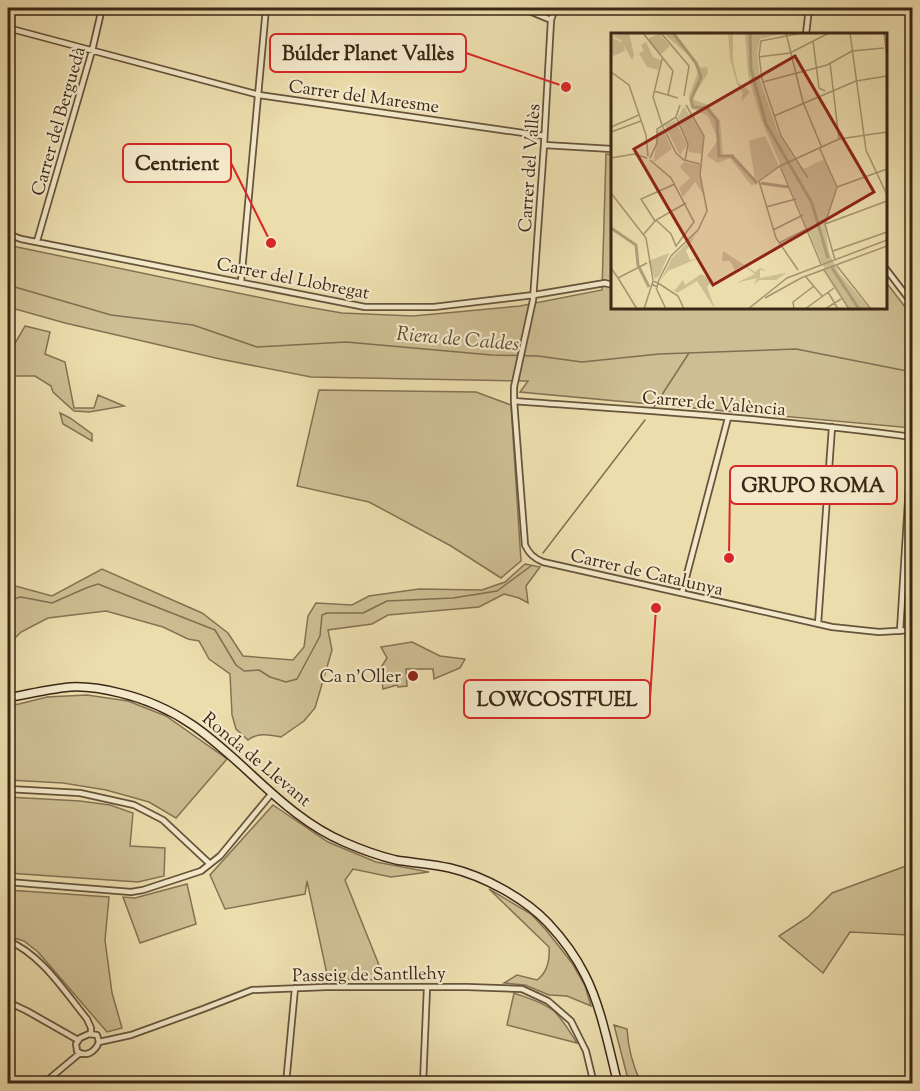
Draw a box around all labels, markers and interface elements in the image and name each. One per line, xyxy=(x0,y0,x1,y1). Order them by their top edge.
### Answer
inset map xyxy=(611,33,887,309)
callout: Búlder Planet Vallès xyxy=(270,34,466,72)
text: Búlder Planet Vallès xyxy=(282,41,454,70)
street label: Carrer del Berguedà xyxy=(26,44,94,199)
street label: Carrer del Maresme xyxy=(287,75,441,121)
street label: Carrer del Vallès xyxy=(514,103,548,233)
callout: Centrient xyxy=(123,144,231,182)
text: Centrient xyxy=(135,151,219,180)
street label: Carrer del Llobregat xyxy=(214,252,371,308)
water label: Riera de Caldes xyxy=(395,321,521,360)
street label: Carrer de València xyxy=(641,386,787,424)
callout: GRUPO ROMA xyxy=(730,466,897,504)
text: GRUPO ROMA xyxy=(741,473,886,502)
street label: Carrer de Catalunya xyxy=(567,544,726,604)
place label: Ca n'Oller xyxy=(319,665,401,691)
marker: Ca n'Oller xyxy=(406,669,420,683)
callout: LOWCOSTFUEL xyxy=(464,680,650,718)
text: LOWCOSTFUEL xyxy=(476,687,638,716)
street label: Ronda de Llevant xyxy=(196,707,316,814)
street label: Passeig de Santllehy xyxy=(292,962,446,990)

